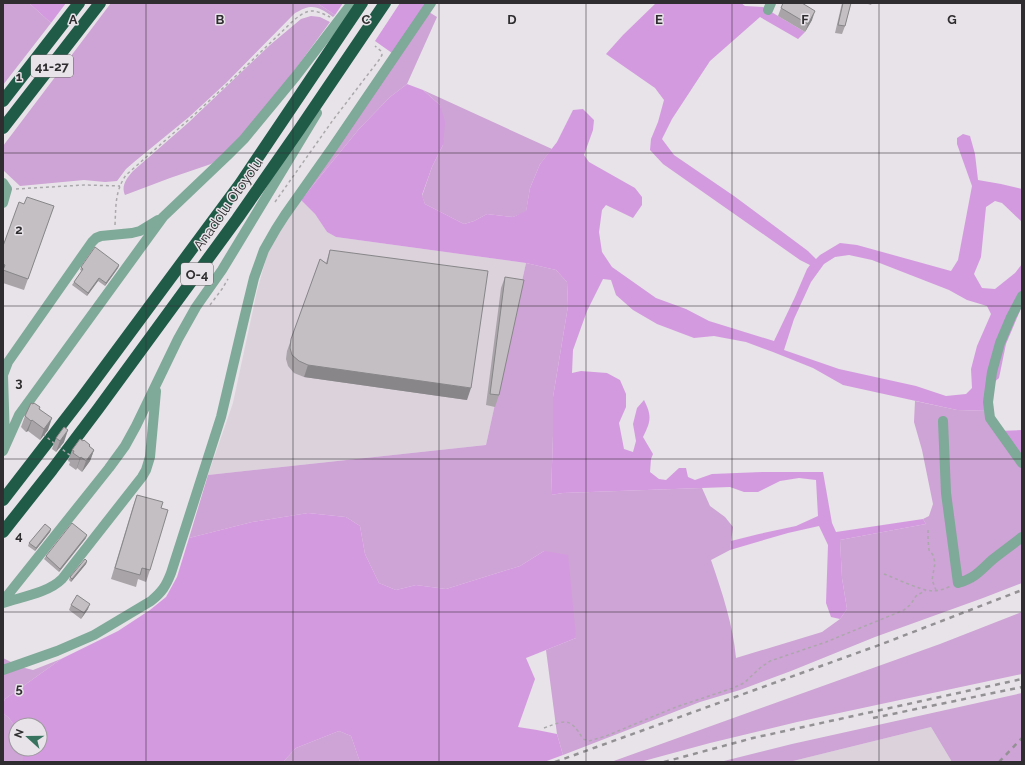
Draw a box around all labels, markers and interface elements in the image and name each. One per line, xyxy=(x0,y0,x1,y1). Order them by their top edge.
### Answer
text: A xyxy=(69,12,78,27)
text: B xyxy=(216,12,225,27)
text: C xyxy=(362,12,371,27)
text: D xyxy=(507,12,517,27)
text: E xyxy=(655,12,663,27)
text: F xyxy=(801,12,809,27)
text: G xyxy=(947,12,957,27)
road number: 41-27 xyxy=(31,55,73,77)
text: 1 xyxy=(16,69,23,84)
street label: Anadolu Otoyolu xyxy=(190,155,266,253)
text: 2 xyxy=(15,222,23,237)
road number: O-4 xyxy=(181,263,213,285)
text: 3 xyxy=(15,375,23,390)
text: 4 xyxy=(15,528,23,543)
text: 5 xyxy=(15,681,23,696)
north arrow xyxy=(8,717,48,757)
text: N xyxy=(12,727,27,740)

